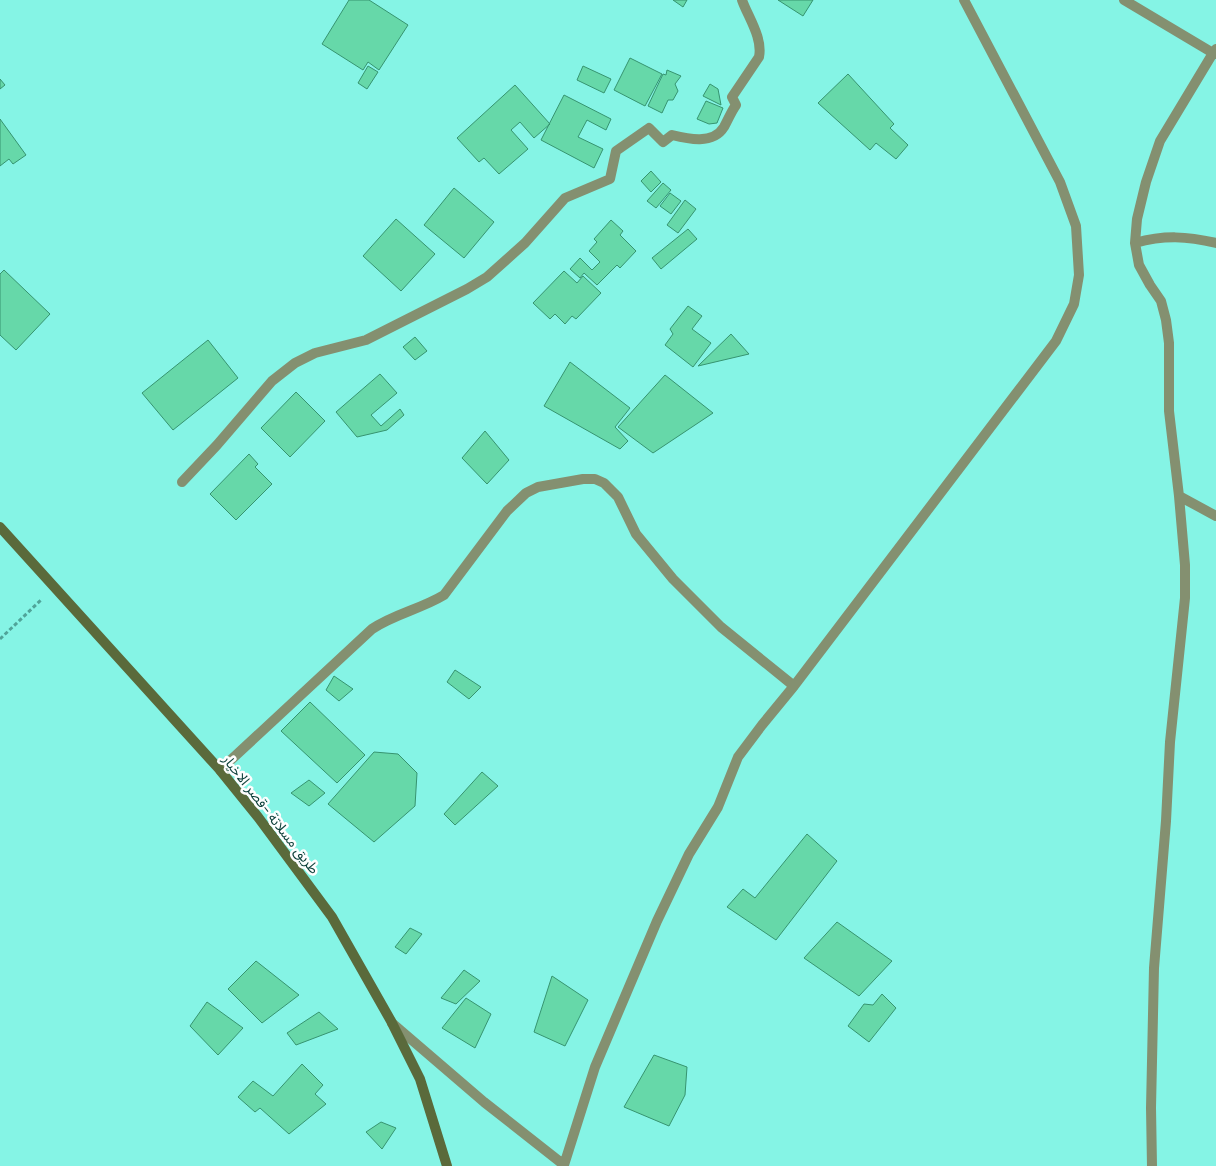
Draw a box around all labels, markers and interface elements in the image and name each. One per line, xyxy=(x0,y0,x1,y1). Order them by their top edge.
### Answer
street label: طريق مسلاتة -قصر الاخيار xyxy=(217,750,323,878)

